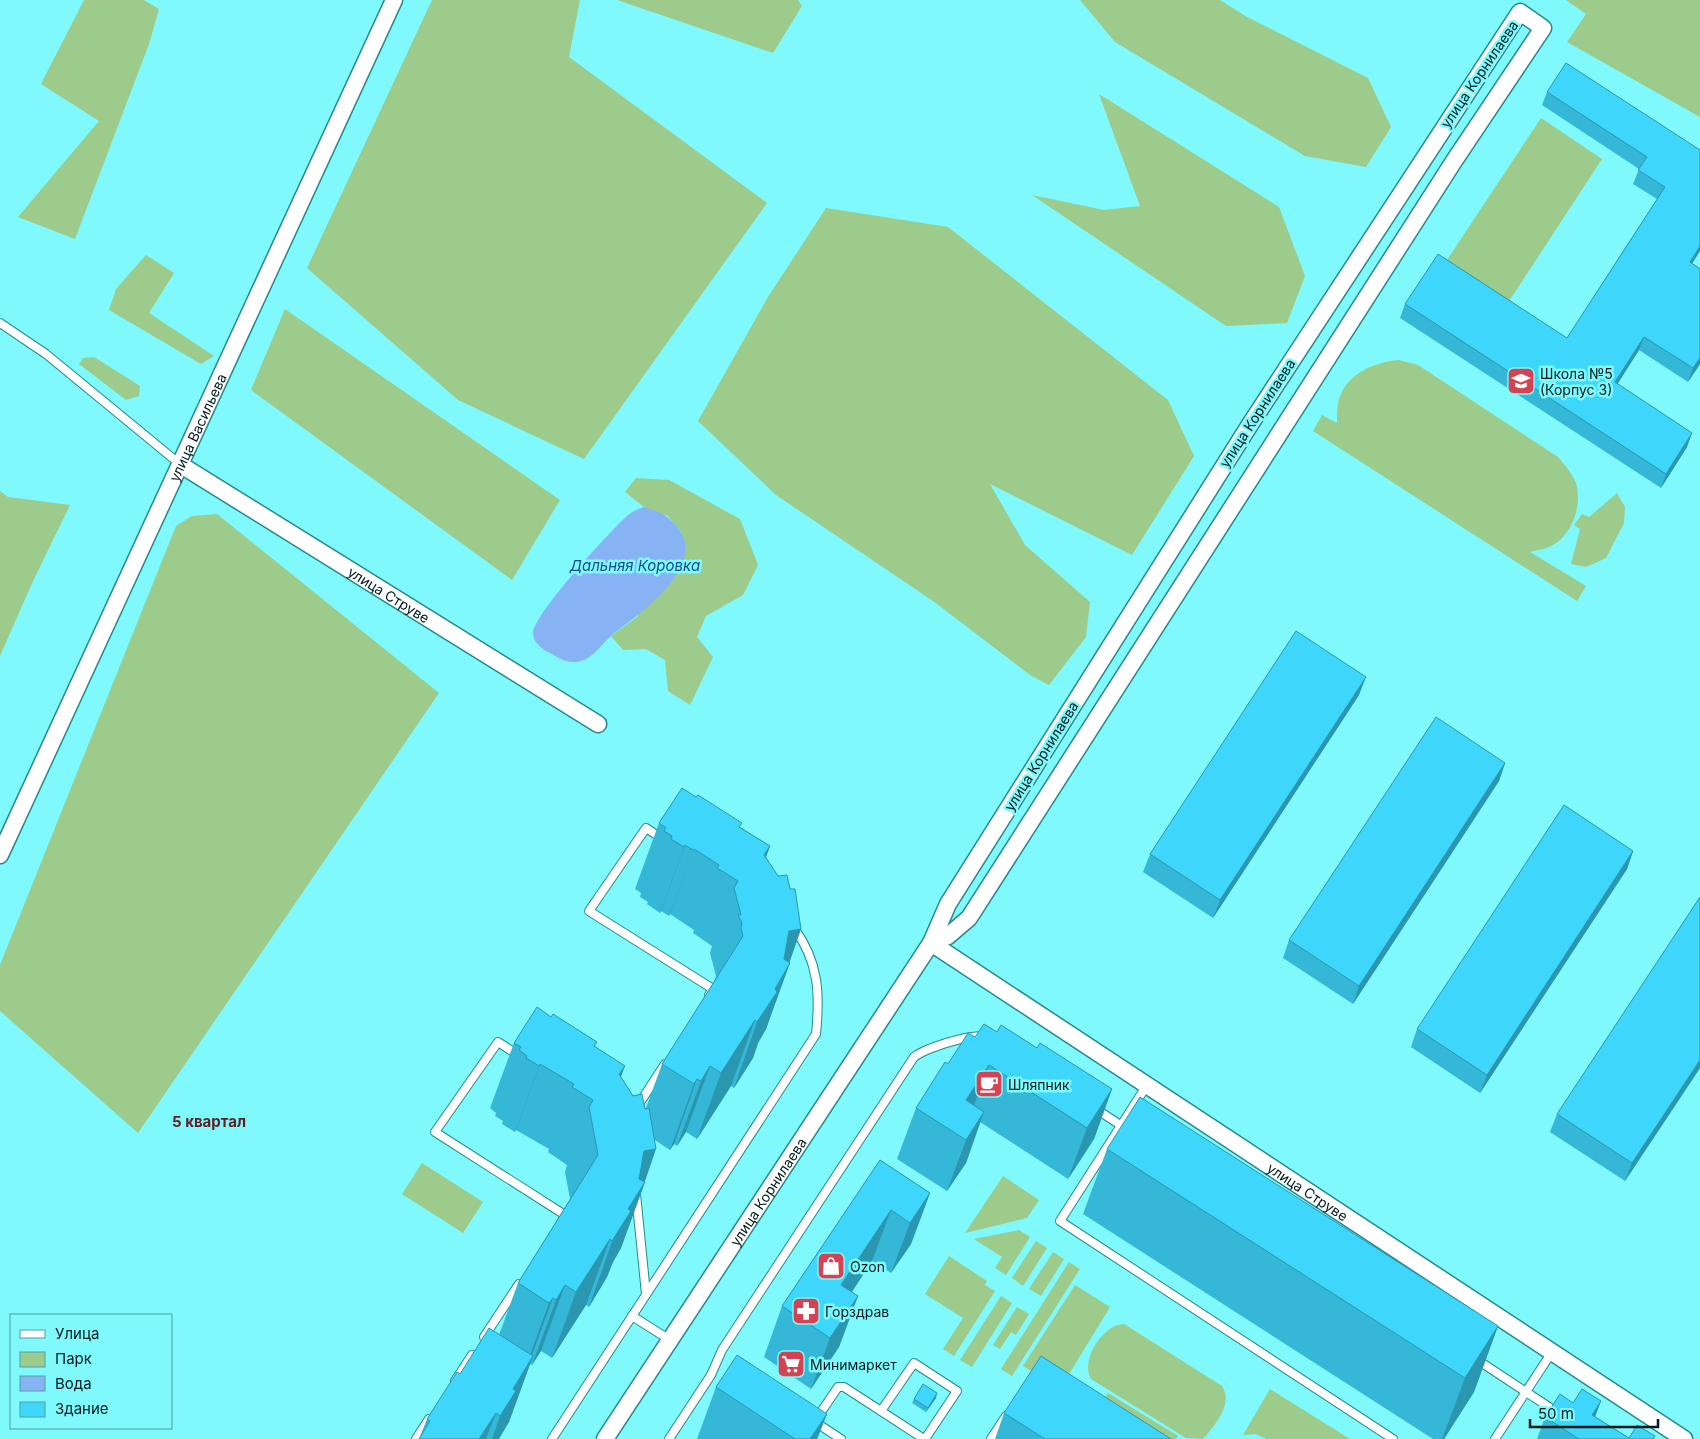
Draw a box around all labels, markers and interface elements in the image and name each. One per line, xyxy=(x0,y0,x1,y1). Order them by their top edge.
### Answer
street label: улица Корнилаева xyxy=(1437,17,1521,131)
street label: улица Корнилаева xyxy=(1216,356,1298,470)
place label: Школа №5 (Корпус 3) xyxy=(1540,365,1613,398)
school or university icon: Школа №5 (Корпус 3) xyxy=(1506,366,1536,396)
street label: улица Васильева xyxy=(165,371,229,484)
water label: Дальняя Коровка xyxy=(569,556,700,575)
street label: улица Струве xyxy=(345,563,433,626)
street label: улица Корнилаева xyxy=(1000,698,1082,814)
cafe icon: Шляпник xyxy=(974,1069,1004,1099)
place label: Шляпник xyxy=(1008,1076,1070,1093)
district label: 5 квартал xyxy=(172,1112,246,1131)
street label: улица Корнилаева xyxy=(726,1134,809,1249)
street label: улица Струве xyxy=(1264,1159,1352,1224)
shop icon: Ozon xyxy=(816,1251,846,1281)
place label: Ozon xyxy=(850,1258,885,1275)
pharmacy icon: Горздрав xyxy=(791,1296,821,1326)
place label: Горздрав xyxy=(825,1303,889,1320)
legend xyxy=(10,1314,172,1429)
text: Улица xyxy=(55,1324,99,1343)
text: Парк xyxy=(55,1349,92,1368)
supermarket icon: Минимаркет xyxy=(776,1349,806,1379)
place label: Минимаркет xyxy=(810,1356,897,1373)
text: Вода xyxy=(55,1374,92,1393)
scale bar xyxy=(1530,1396,1658,1428)
text: Здание xyxy=(55,1399,109,1418)
text: 50 m xyxy=(1538,1404,1574,1423)

